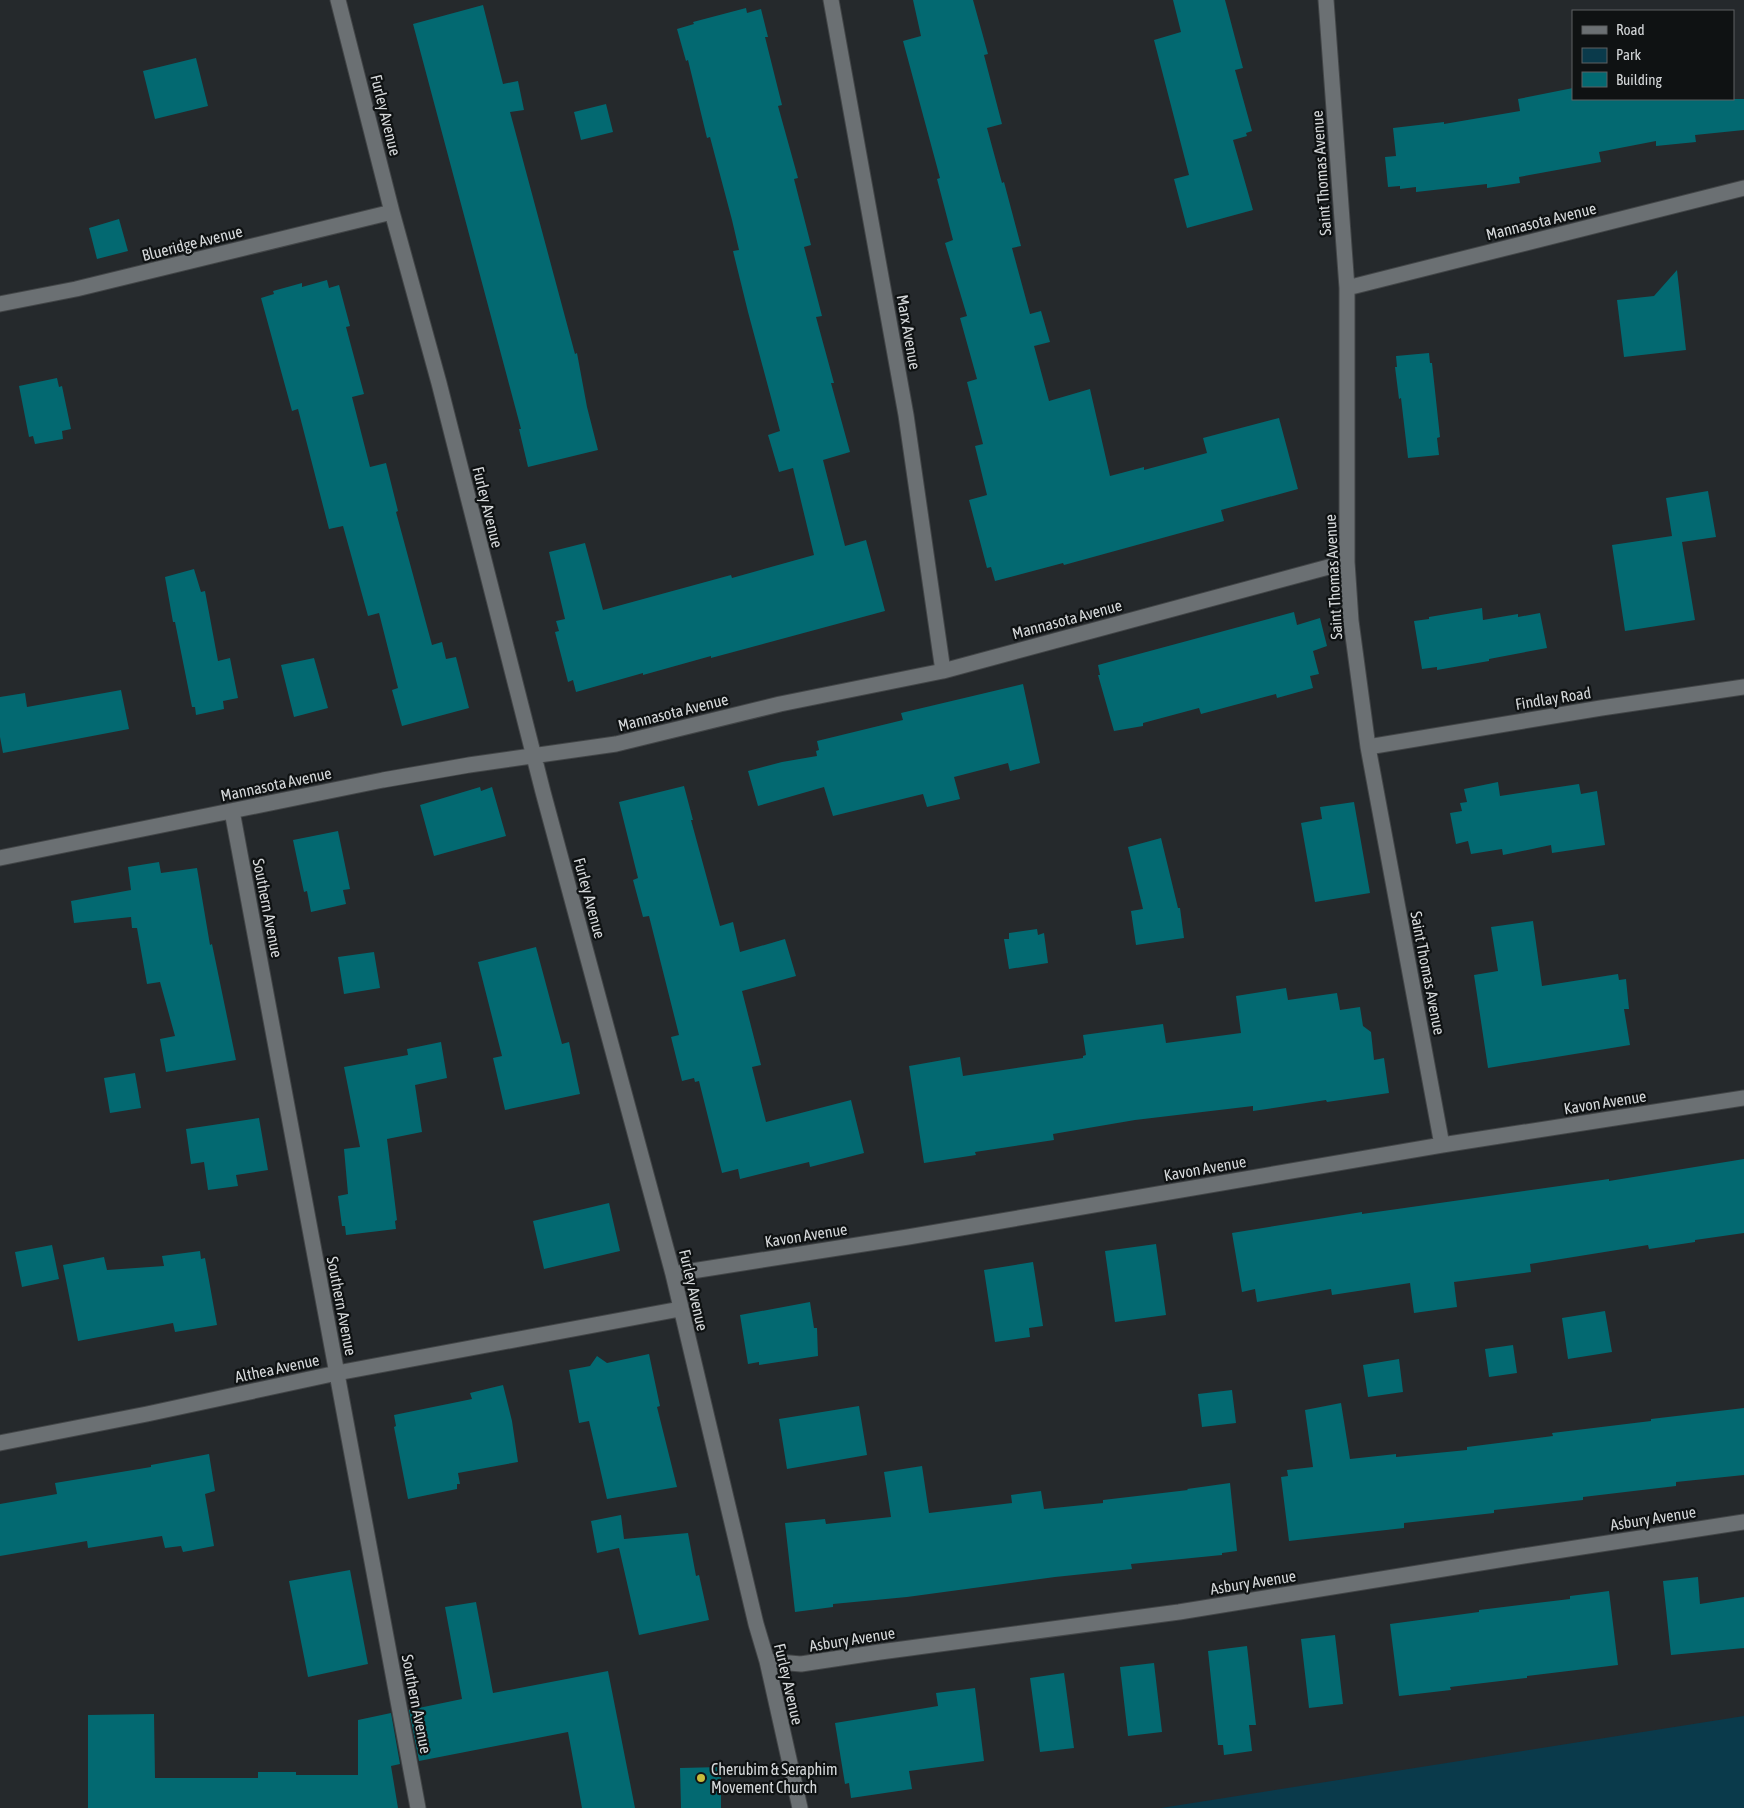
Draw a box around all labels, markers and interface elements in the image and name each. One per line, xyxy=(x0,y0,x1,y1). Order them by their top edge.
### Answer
legend xyxy=(1572,10,1734,100)
text: Road xyxy=(1616,21,1645,38)
text: Park xyxy=(1616,46,1641,63)
text: Building xyxy=(1616,71,1662,88)
street label: Furley Avenue xyxy=(366,73,405,158)
street label: Saint Thomas Avenue xyxy=(1308,110,1334,236)
street label: Mannasota Avenue xyxy=(1484,199,1598,243)
street label: Blueridge Avenue xyxy=(140,222,244,265)
street label: Marx Avenue xyxy=(894,293,924,371)
street label: Furley Avenue xyxy=(468,465,507,550)
street label: Saint Thomas Avenue xyxy=(1321,514,1345,640)
street label: Mannasota Avenue xyxy=(1010,596,1124,642)
street label: Findlay Road xyxy=(1514,683,1592,714)
street label: Mannasota Avenue xyxy=(616,690,730,734)
street label: Mannasota Avenue xyxy=(219,763,333,805)
street label: Furley Avenue xyxy=(570,856,609,941)
street label: Southern Avenue xyxy=(250,857,286,959)
street label: Saint Thomas Avenue xyxy=(1407,910,1449,1036)
street label: Kavon Avenue xyxy=(1563,1087,1647,1117)
street label: Kavon Avenue xyxy=(1162,1152,1248,1184)
street label: Kavon Avenue xyxy=(764,1220,848,1250)
street label: Furley Avenue xyxy=(675,1248,712,1333)
street label: Southern Avenue xyxy=(324,1255,360,1357)
street label: Althea Avenue xyxy=(233,1350,321,1386)
street label: Asbury Avenue xyxy=(1609,1502,1697,1535)
street label: Asbury Avenue xyxy=(1209,1566,1297,1599)
street label: Asbury Avenue xyxy=(808,1623,896,1656)
street label: Furley Avenue xyxy=(770,1642,807,1727)
street label: Southern Avenue xyxy=(399,1653,435,1755)
place label: Cherubim & Seraphim Movement Church xyxy=(711,1760,838,1796)
marker: Cherubim & Seraphim Movement Church xyxy=(695,1772,707,1784)

